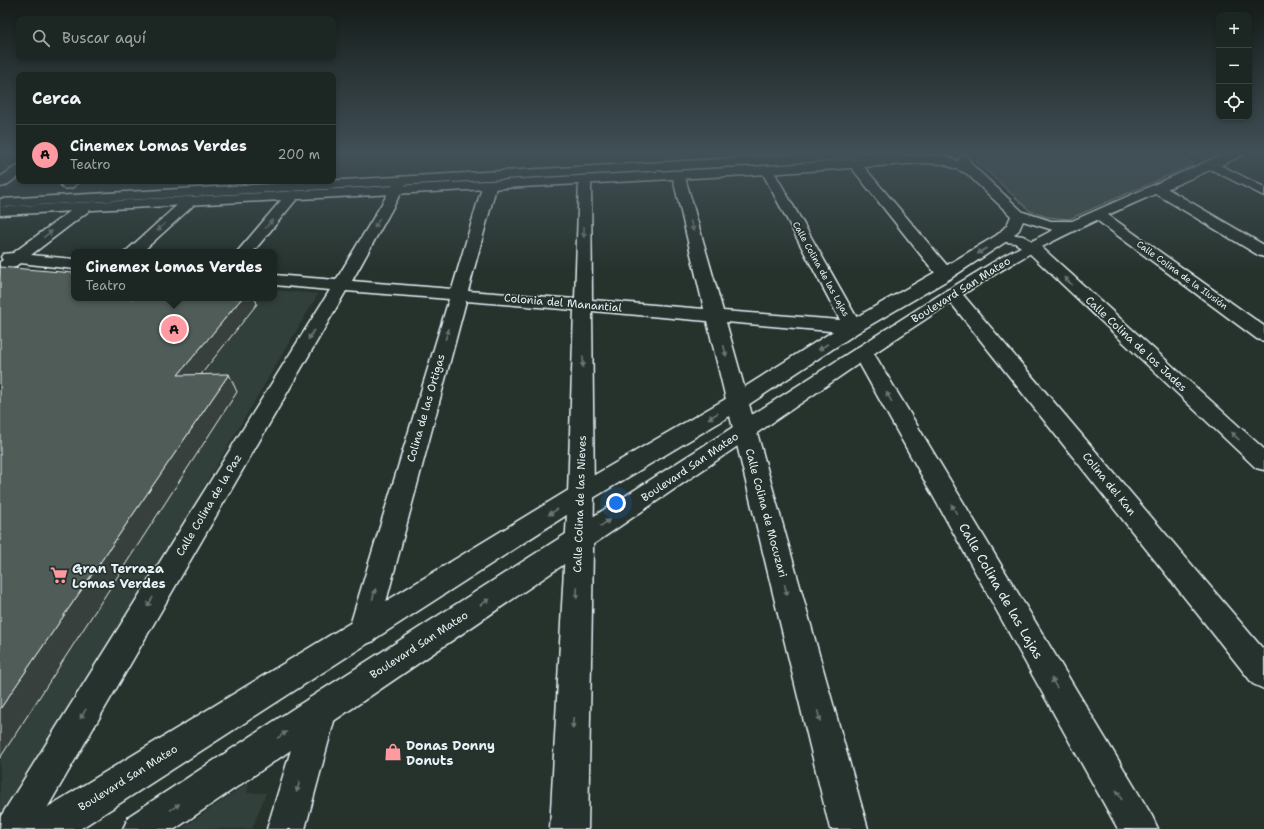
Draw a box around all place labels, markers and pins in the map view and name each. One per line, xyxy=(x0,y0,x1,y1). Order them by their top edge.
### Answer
pin: A xyxy=(161,314,187,344)
place label: Gran Terraza Lomas Verdes xyxy=(72,560,166,592)
supermarket icon: Gran Terraza Lomas Verdes xyxy=(49,565,69,585)
place label: Donas Donny Donuts xyxy=(406,737,495,769)
shop icon: Donas Donny Donuts xyxy=(383,742,403,762)

